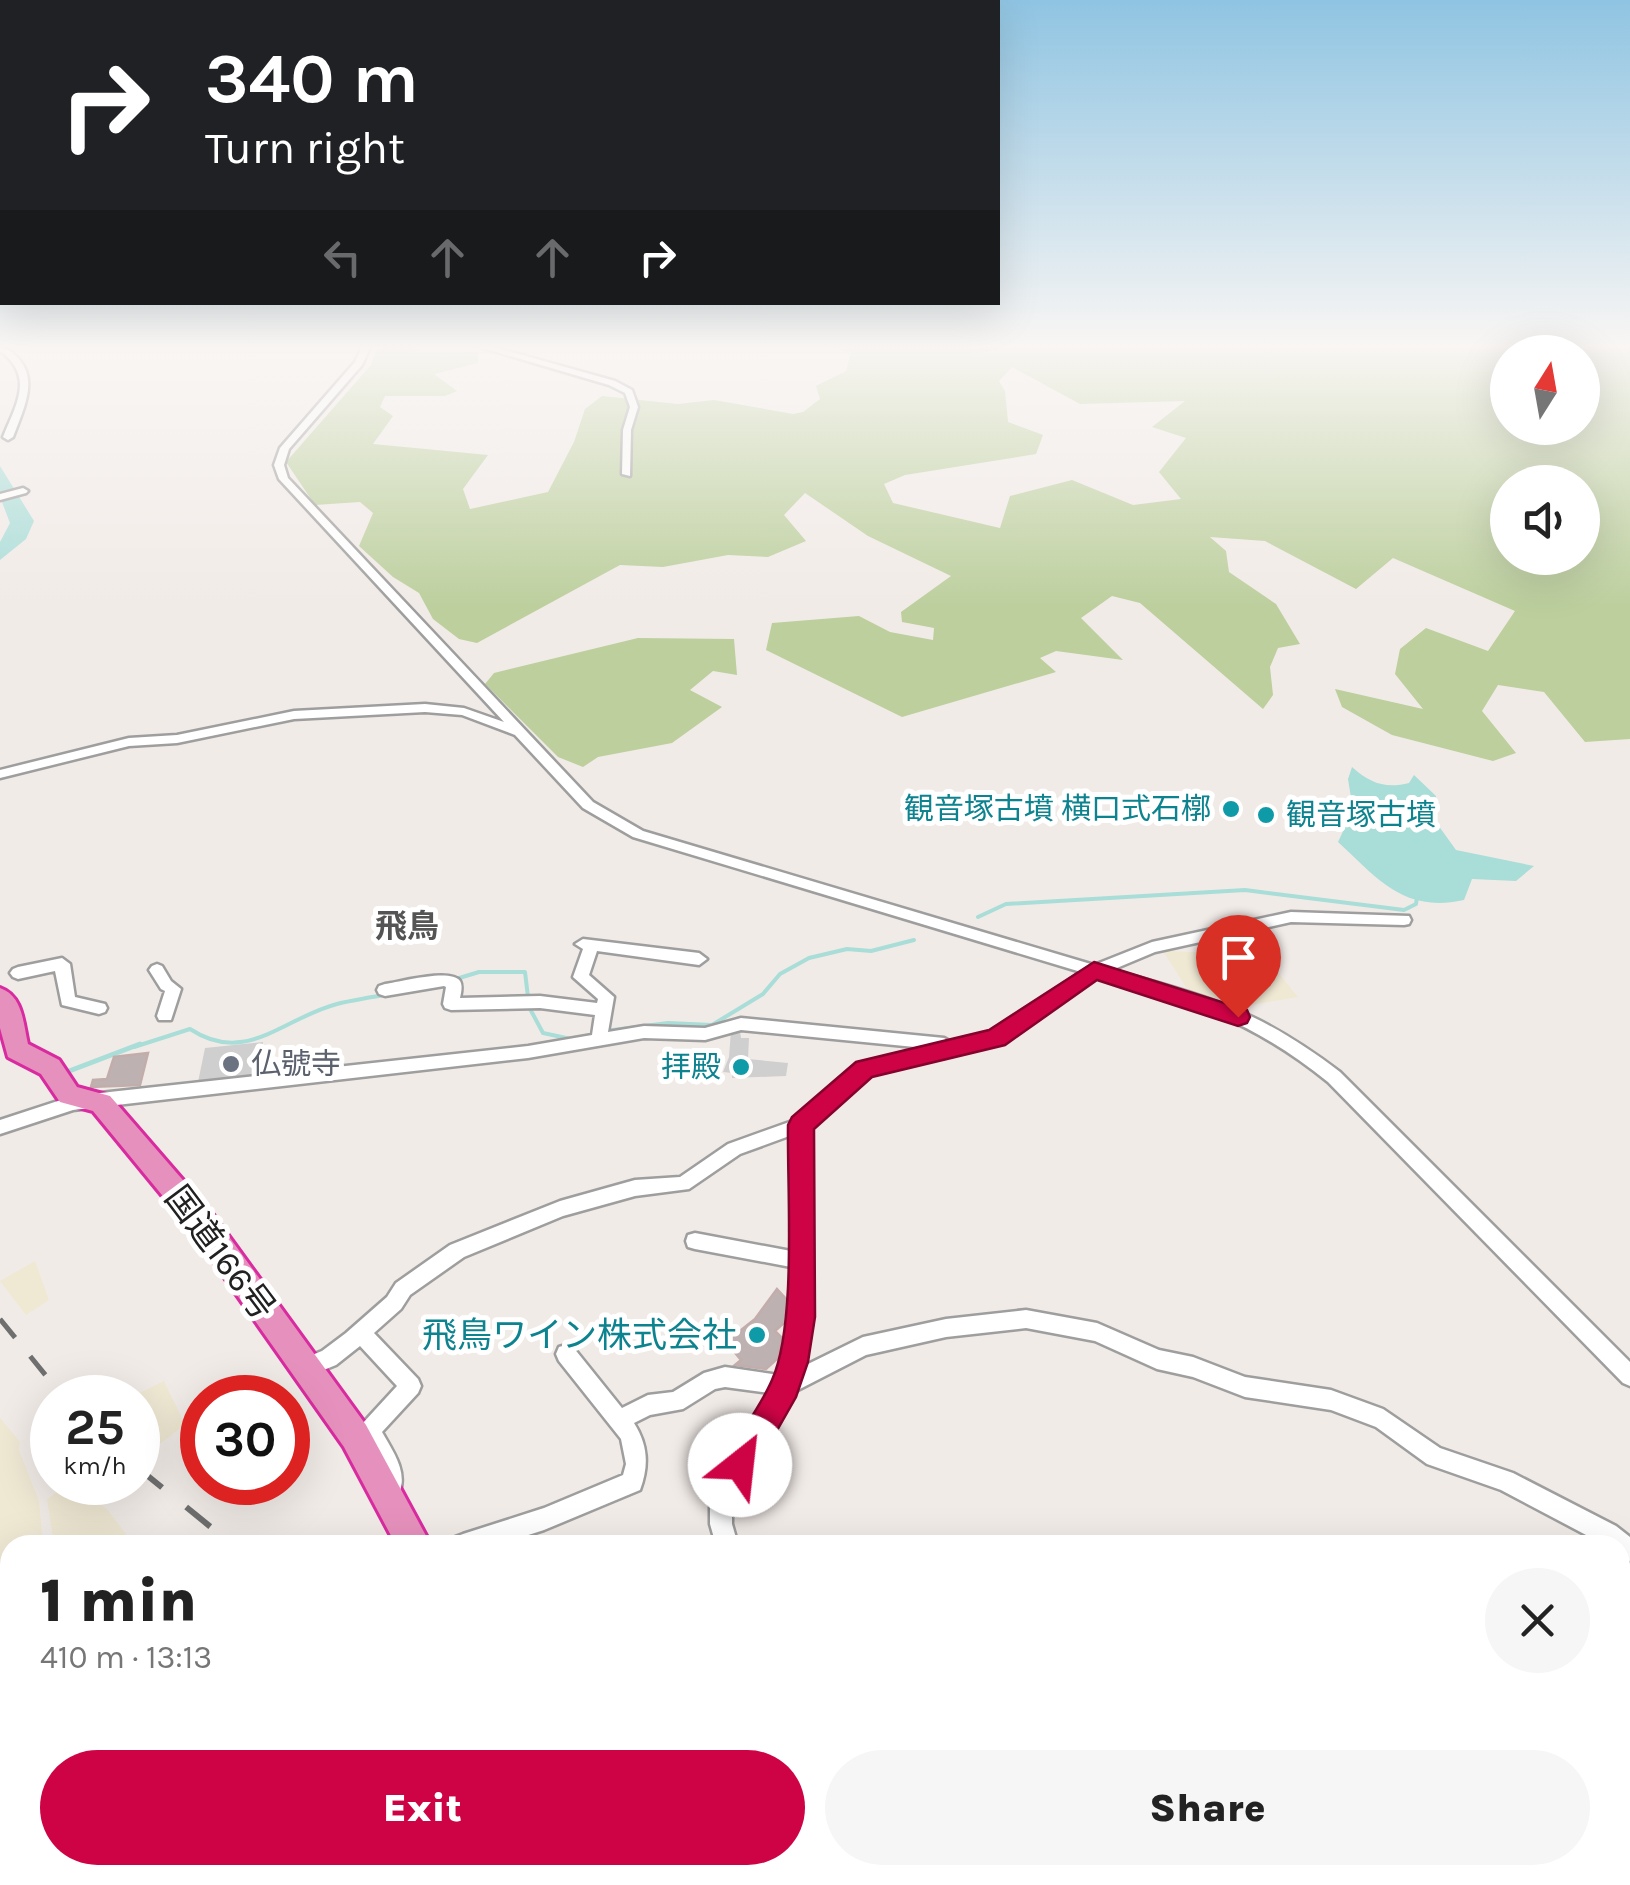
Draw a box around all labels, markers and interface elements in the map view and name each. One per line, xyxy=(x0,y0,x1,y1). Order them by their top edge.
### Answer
text: 340 m xyxy=(205,38,419,120)
icon: right xyxy=(40,40,170,170)
text: Turn right xyxy=(205,122,405,174)
icon: left xyxy=(315,230,370,285)
icon: ahead xyxy=(420,230,475,285)
icon: ahead xyxy=(525,230,580,285)
icon: right xyxy=(630,230,685,285)
north arrow xyxy=(1490,335,1600,445)
map controls xyxy=(1490,335,1600,575)
button: sound xyxy=(1490,465,1600,575)
place label: 観音塚古墳 横口式石槨 xyxy=(904,791,1211,827)
place label: 観音塚古墳 xyxy=(1286,797,1436,833)
marker: 観音塚古墳 横口式石槨 xyxy=(1220,798,1242,820)
marker: 観音塚古墳 xyxy=(1255,804,1277,826)
district label: 飛鳥 xyxy=(375,908,439,945)
pin xyxy=(1196,915,1281,1018)
icon: arrive xyxy=(1211,930,1266,985)
place label: 仏號寺 xyxy=(251,1046,341,1082)
place label: 拝殿 xyxy=(661,1049,721,1085)
marker: 仏號寺 xyxy=(220,1053,242,1075)
marker: 拝殿 xyxy=(730,1056,752,1078)
street label: 国道166号 xyxy=(156,1178,284,1328)
place label: 飛鳥ワイン株式会社 xyxy=(422,1315,737,1356)
marker: 飛鳥ワイン株式会社 xyxy=(746,1324,768,1346)
speed limit sign: 30 xyxy=(180,1375,310,1505)
text: 25 xyxy=(65,1398,125,1457)
position arrow xyxy=(688,1413,792,1517)
text: km/h xyxy=(63,1451,127,1480)
text: 1 min xyxy=(40,1566,197,1636)
button: close xyxy=(1485,1568,1590,1673)
text: 410 m · 13:13 xyxy=(40,1639,212,1676)
button: Exit xyxy=(40,1750,805,1865)
button: Share xyxy=(825,1750,1590,1865)

